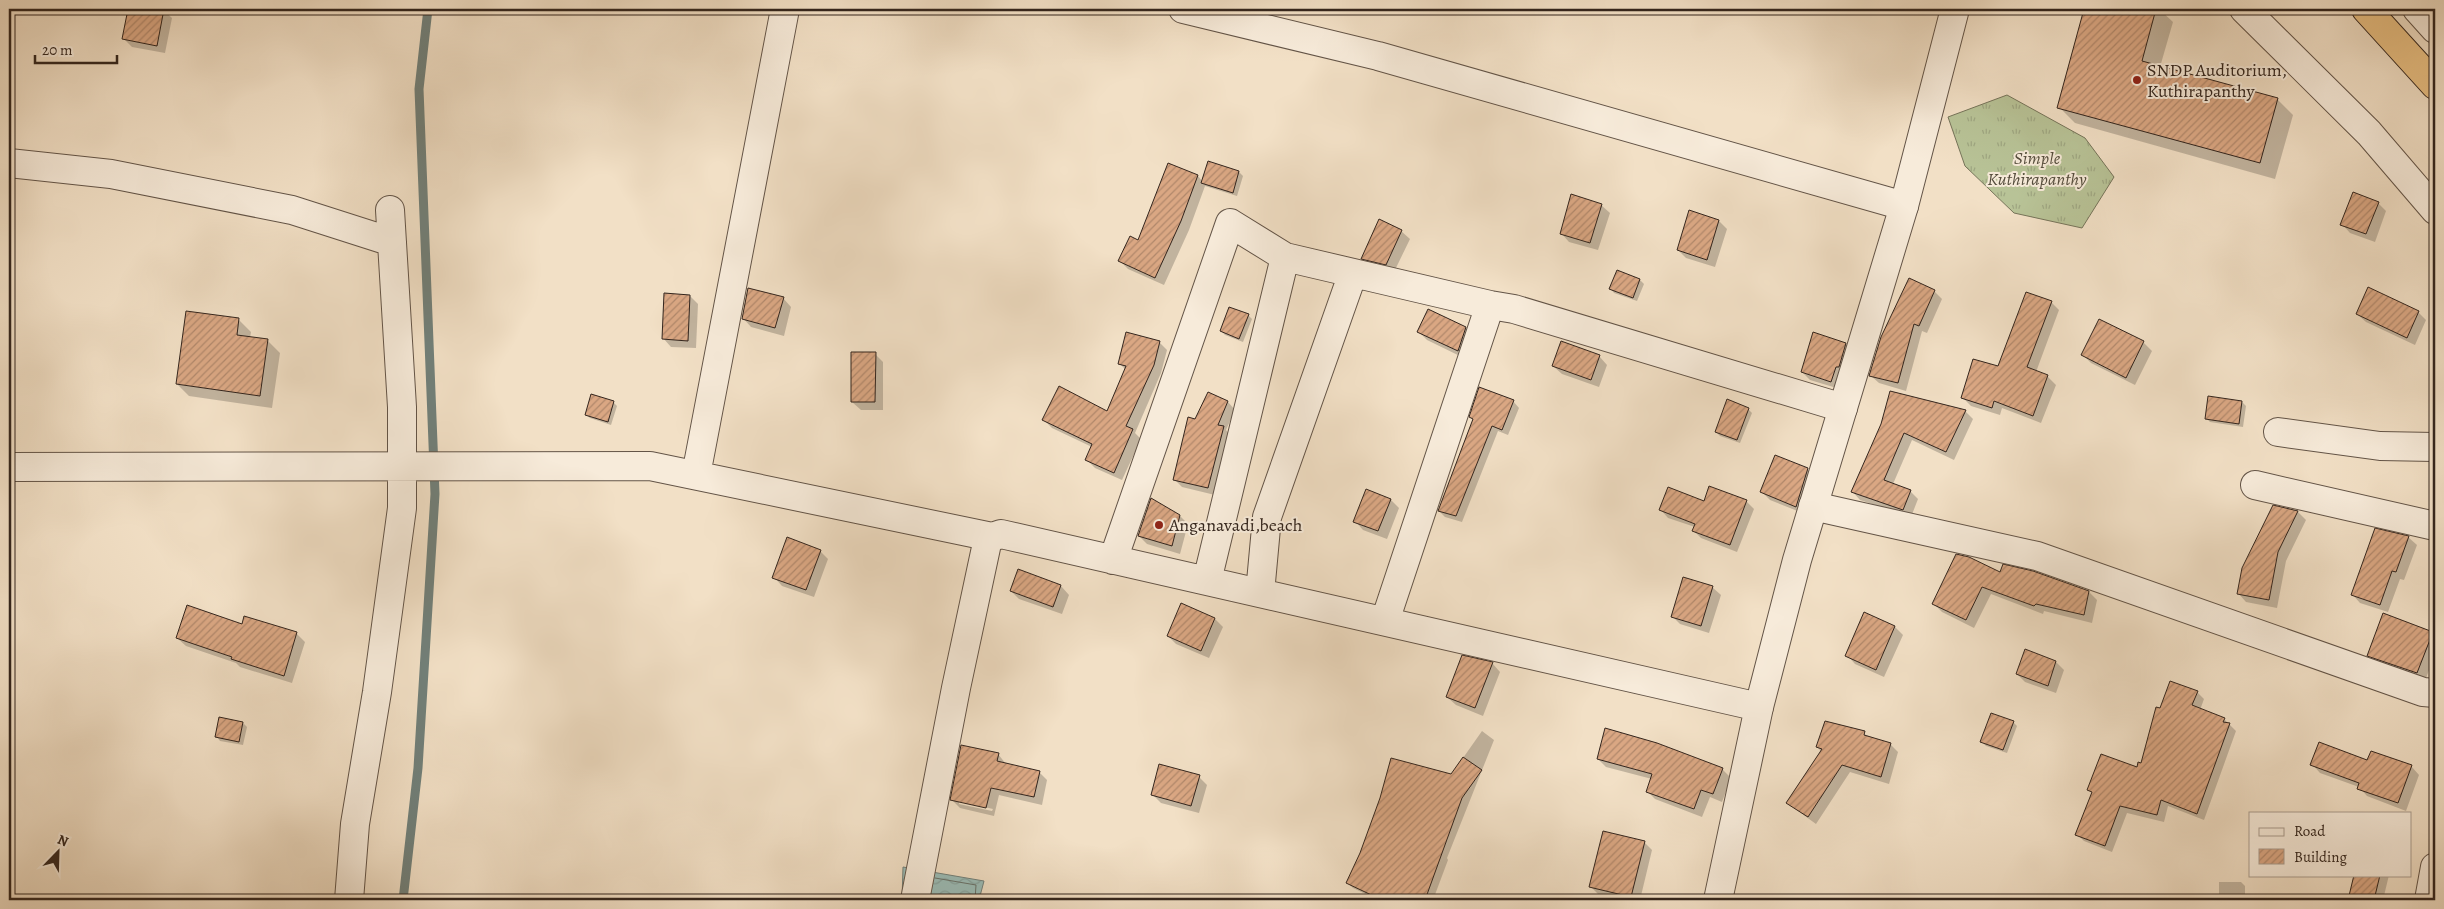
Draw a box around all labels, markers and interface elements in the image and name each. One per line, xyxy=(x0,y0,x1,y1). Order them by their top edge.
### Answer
scale bar xyxy=(35,32,118,64)
text: 20 m xyxy=(42,40,73,60)
place label: SNDP Auditorium, Kuthirapanthy xyxy=(2147,58,2287,103)
marker: SNDP Auditorium, Kuthirapanthy xyxy=(2131,74,2143,86)
park label: Simple Kuthirapanthy xyxy=(1987,146,2087,191)
place label: Anganavadi,beach xyxy=(1168,513,1303,537)
marker: Anganavadi,beach xyxy=(1153,519,1165,531)
legend xyxy=(2249,812,2412,876)
text: Road xyxy=(2294,821,2326,841)
north arrow xyxy=(32,826,82,876)
text: N xyxy=(54,830,71,851)
text: Building xyxy=(2294,847,2347,867)

